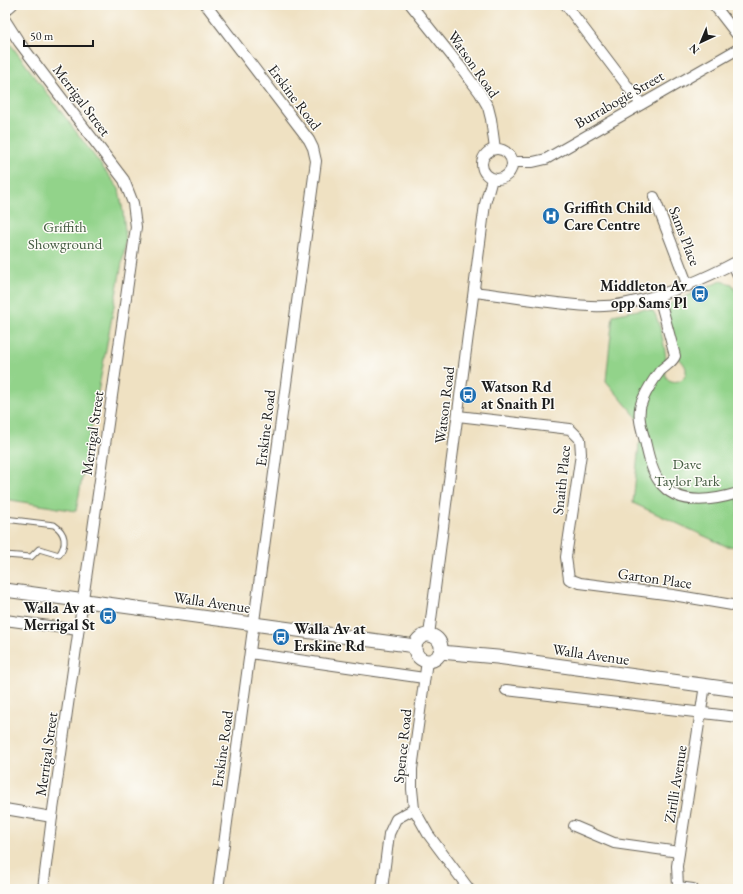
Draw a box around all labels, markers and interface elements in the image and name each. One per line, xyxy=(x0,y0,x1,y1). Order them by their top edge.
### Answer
scale bar xyxy=(24,22,93,48)
north arrow xyxy=(681,22,721,62)
street label: Watson Road xyxy=(444,27,504,102)
text: 50 m xyxy=(30,28,54,44)
text: N xyxy=(686,41,702,57)
street label: Merrigal Street xyxy=(49,60,115,140)
street label: Erskine Road xyxy=(264,60,326,134)
street label: Burrabogie Street xyxy=(571,66,667,132)
place label: Griffith Child Care Centre xyxy=(564,198,653,234)
street label: Sams Place xyxy=(665,204,705,268)
hospital icon: Griffith Child Care Centre xyxy=(541,206,561,226)
park label: Griffith Showground xyxy=(28,217,103,253)
place label: Middleton Av opp Sams Pl xyxy=(600,276,688,312)
bus stop icon: Middleton Av opp Sams Pl xyxy=(690,284,710,304)
street label: Watson Road xyxy=(430,365,458,445)
place label: Watson Rd at Snaith Pl xyxy=(481,377,555,413)
bus stop icon: Watson Rd at Snaith Pl xyxy=(458,385,478,405)
street label: Erskine Road xyxy=(251,388,279,467)
street label: Merrigal Street xyxy=(77,389,107,476)
street label: Snaith Place xyxy=(548,444,574,516)
park label: Dave Taylor Park xyxy=(654,454,721,490)
street label: Garton Place xyxy=(617,563,693,593)
street label: Walla Avenue xyxy=(172,587,252,617)
place label: Walla Av at Merrigal St xyxy=(23,598,95,634)
bus stop icon: Walla Av at Merrigal St xyxy=(98,606,118,626)
place label: Walla Av at Erskine Rd xyxy=(294,619,366,655)
bus stop icon: Walla Av at Erskine Rd xyxy=(271,627,291,647)
street label: Walla Avenue xyxy=(551,639,631,669)
street label: Spence Road xyxy=(389,708,415,784)
street label: Erskine Road xyxy=(207,709,237,789)
street label: Merrigal Street xyxy=(31,710,61,797)
street label: Zirilli Avenue xyxy=(659,744,691,824)

